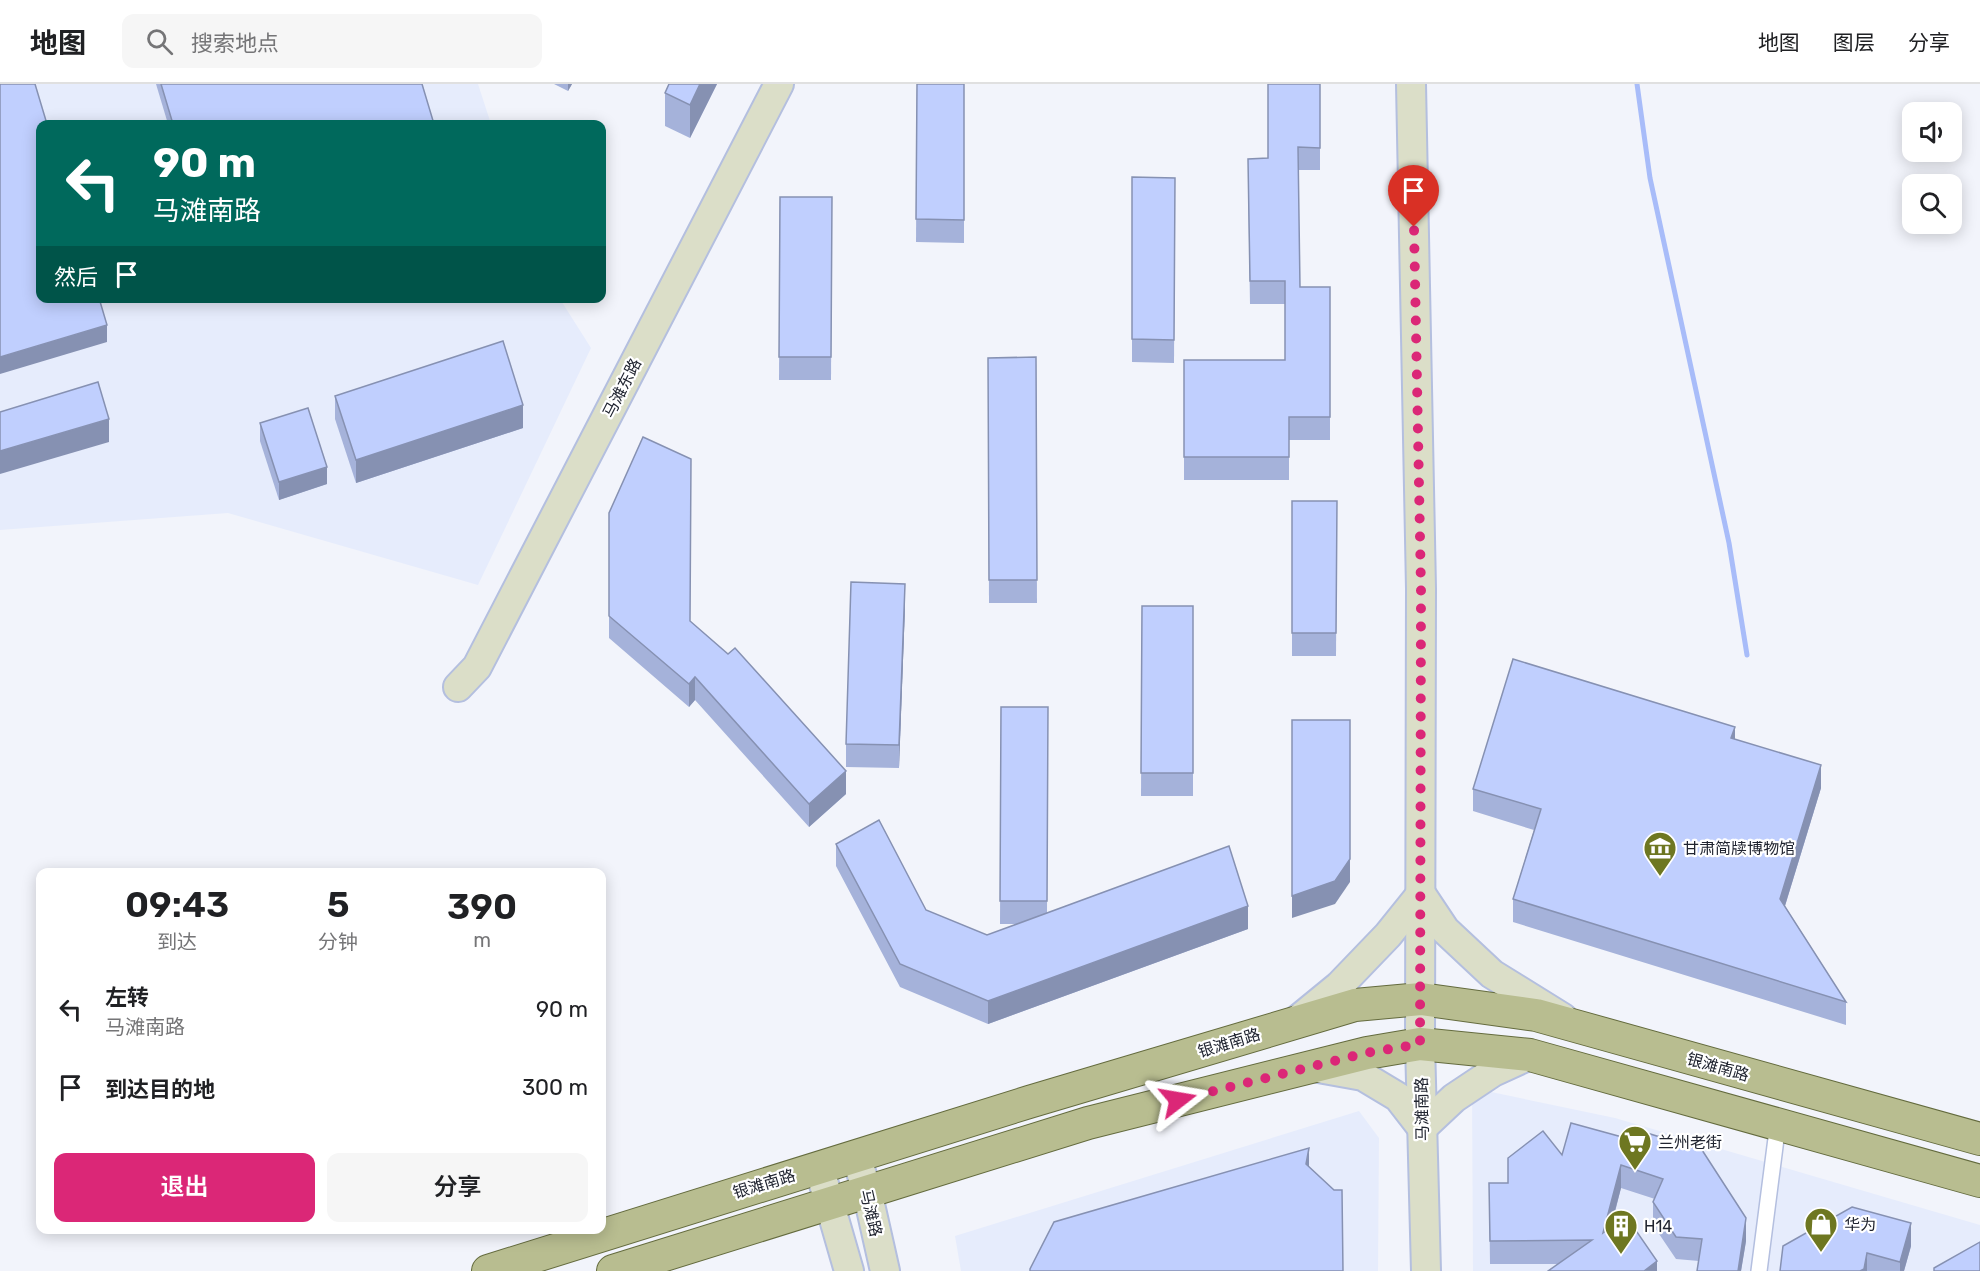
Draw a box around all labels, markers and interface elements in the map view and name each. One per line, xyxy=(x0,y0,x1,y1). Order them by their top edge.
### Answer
search box xyxy=(122,14,542,68)
icon: search xyxy=(143,25,176,58)
text: 地图 xyxy=(30,27,86,60)
text: 搜索地点 xyxy=(191,30,279,57)
text: 地图 xyxy=(1758,30,1800,55)
text: 图层 xyxy=(1833,30,1875,55)
text: 分享 xyxy=(1908,30,1950,55)
map controls xyxy=(1902,102,1962,234)
button: sound xyxy=(1902,102,1962,162)
text: 90 m xyxy=(153,138,256,188)
icon: left xyxy=(54,144,132,222)
pin xyxy=(1388,165,1439,227)
icon: arrive xyxy=(1397,174,1430,207)
button: search xyxy=(1902,174,1962,234)
text: 马滩南路 xyxy=(153,195,261,227)
icon: arrive xyxy=(110,258,143,291)
text: 然后 xyxy=(54,264,98,291)
street label: 马滩东路 xyxy=(599,355,645,421)
museum icon: 甘肃简牍博物馆 xyxy=(1642,830,1678,877)
place label: 甘肃简牍博物馆 xyxy=(1683,839,1795,858)
text: 09:43 xyxy=(125,883,229,926)
text: 5 xyxy=(327,883,349,926)
text: 390 xyxy=(447,885,517,928)
text: m xyxy=(473,928,491,952)
text: 到达 xyxy=(157,930,197,954)
text: 分钟 xyxy=(318,930,358,954)
text: 左转 xyxy=(105,984,149,1011)
icon: left xyxy=(54,993,87,1026)
text: 90 m xyxy=(536,996,588,1023)
text: 马滩南路 xyxy=(105,1015,185,1039)
street label: 银滩南路 xyxy=(1196,1025,1262,1061)
street label: 银滩南路 xyxy=(1685,1049,1751,1085)
position arrow xyxy=(1146,1068,1210,1132)
icon: arrive xyxy=(54,1071,87,1104)
text: 300 m xyxy=(522,1074,588,1101)
text: 到达目的地 xyxy=(105,1076,215,1103)
street label: 马滩南路 xyxy=(1412,1077,1432,1141)
supermarket icon: 兰州老街 xyxy=(1617,1124,1653,1171)
place label: 兰州老街 xyxy=(1658,1133,1722,1152)
button: 退出 xyxy=(54,1153,315,1222)
button: 分享 xyxy=(327,1153,588,1222)
street label: 银滩南路 xyxy=(731,1166,797,1202)
street label: 马滩路 xyxy=(856,1187,886,1239)
shop icon: 华为 xyxy=(1803,1206,1839,1253)
building icon: H14 xyxy=(1603,1208,1639,1255)
place label: 华为 xyxy=(1844,1215,1876,1234)
place label: H14 xyxy=(1644,1217,1672,1236)

